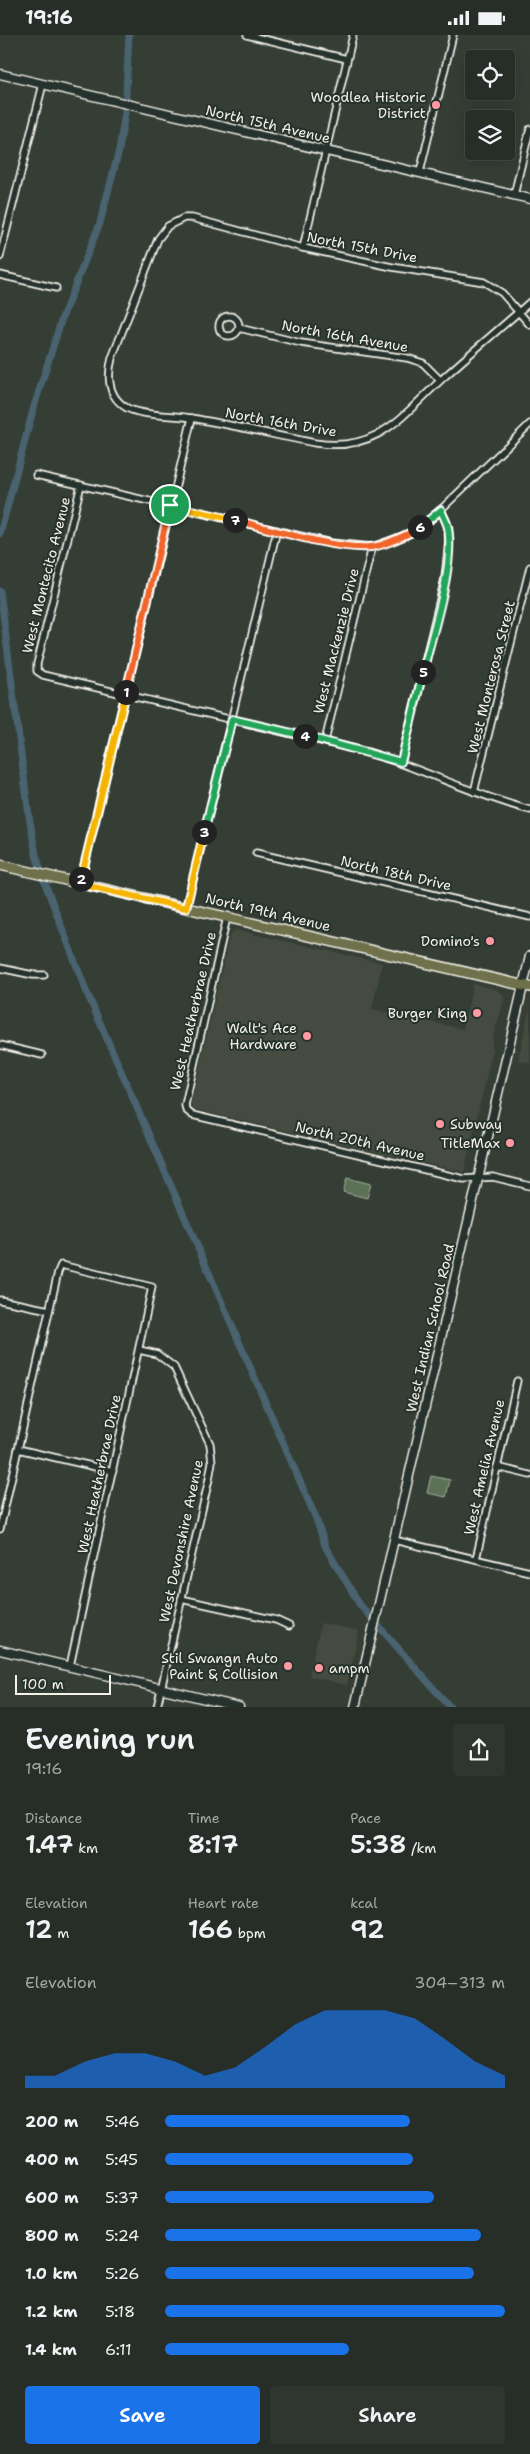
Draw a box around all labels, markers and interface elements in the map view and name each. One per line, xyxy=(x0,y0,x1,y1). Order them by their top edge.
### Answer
text: 19:16 xyxy=(25,5,73,30)
map controls xyxy=(465,50,515,160)
button: locate xyxy=(465,50,515,100)
place label: Woodlea Historic District xyxy=(311,88,426,122)
marker: Woodlea Historic District xyxy=(430,99,442,111)
street label: North 15th Avenue xyxy=(204,101,332,147)
button: layers xyxy=(465,110,515,160)
street label: North 15th Drive xyxy=(305,227,419,267)
street label: North 16th Avenue xyxy=(280,316,410,356)
street label: North 16th Drive xyxy=(224,403,338,441)
pin xyxy=(149,484,191,526)
icon: arrive xyxy=(156,491,184,519)
street label: West Montecito Avenue xyxy=(18,495,74,655)
pin: 7 xyxy=(222,507,248,533)
text: 7 xyxy=(231,511,240,529)
pin: 6 xyxy=(408,515,432,539)
text: 6 xyxy=(416,518,425,536)
street label: West Mackenzie Drive xyxy=(309,566,363,716)
street label: West Monterosa Street xyxy=(463,598,519,756)
pin: 5 xyxy=(410,659,436,685)
text: 5 xyxy=(419,663,428,681)
pin: 1 xyxy=(114,679,138,705)
text: 1 xyxy=(123,683,130,701)
pin: 4 xyxy=(292,723,318,749)
text: 4 xyxy=(301,727,310,745)
pin: 3 xyxy=(192,819,216,845)
text: 3 xyxy=(200,823,209,841)
street label: North 18th Drive xyxy=(339,851,453,895)
pin: 2 xyxy=(68,867,94,891)
text: 2 xyxy=(77,870,86,888)
street label: North 19th Avenue xyxy=(204,889,333,935)
street label: West Heatherbrae Drive xyxy=(166,930,220,1092)
place label: Domino's xyxy=(421,932,480,950)
marker: Domino's xyxy=(484,935,496,947)
place label: Burger King xyxy=(388,1004,467,1022)
marker: Burger King xyxy=(471,1007,483,1019)
place label: Walt's Ace Hardware xyxy=(226,1019,297,1053)
marker: Walt's Ace Hardware xyxy=(301,1030,313,1042)
place label: Subway xyxy=(450,1115,502,1133)
street label: North 20th Avenue xyxy=(293,1117,427,1165)
marker: Subway xyxy=(434,1118,446,1130)
place label: TitleMax xyxy=(440,1134,500,1152)
marker: TitleMax xyxy=(504,1137,516,1149)
street label: West Indian School Road xyxy=(402,1242,458,1414)
street label: West Heatherbrae Drive xyxy=(73,1393,125,1555)
street label: West Amelia Avenue xyxy=(460,1397,508,1537)
street label: West Devonshire Avenue xyxy=(155,1458,207,1624)
place label: Stil Swangn Auto Paint & Collision xyxy=(161,1649,278,1683)
place label: ampm xyxy=(329,1659,370,1677)
marker: Stil Swangn Auto Paint & Collision xyxy=(282,1660,294,1672)
marker: ampm xyxy=(313,1662,325,1674)
scale bar xyxy=(15,1671,111,1695)
text: 100 m xyxy=(22,1675,64,1693)
text: Evening run xyxy=(25,1720,195,1758)
button: share xyxy=(453,1724,505,1776)
text: 19:16 xyxy=(25,1758,63,1779)
text: Distance xyxy=(25,1809,82,1827)
text: Time xyxy=(188,1809,220,1827)
text: Pace xyxy=(350,1809,381,1827)
text: 1.47 xyxy=(25,1827,74,1861)
text: 8:17 xyxy=(188,1827,238,1861)
text: 5:38 xyxy=(350,1827,407,1861)
text: km xyxy=(74,1839,98,1857)
text: /km xyxy=(407,1839,436,1857)
text: Elevation xyxy=(25,1894,88,1912)
text: Heart rate xyxy=(188,1894,259,1912)
text: kcal xyxy=(350,1894,378,1912)
text: 12 xyxy=(25,1912,53,1946)
text: 166 xyxy=(188,1912,233,1946)
text: 92 xyxy=(350,1912,385,1946)
text: m xyxy=(53,1924,69,1942)
text: bpm xyxy=(233,1924,266,1942)
text: Elevation xyxy=(25,1972,97,1993)
text: 304–313 m xyxy=(414,1972,505,1993)
text: 200 m xyxy=(25,2111,78,2132)
text: 5:46 xyxy=(105,2111,140,2132)
text: 400 m xyxy=(25,2149,79,2170)
text: 5:45 xyxy=(105,2149,138,2170)
text: 600 m xyxy=(25,2187,79,2208)
text: 5:37 xyxy=(105,2187,139,2208)
text: 800 m xyxy=(25,2225,79,2246)
text: 5:24 xyxy=(105,2225,139,2246)
text: 1.0 km xyxy=(25,2263,77,2284)
text: 5:26 xyxy=(105,2263,139,2284)
text: 1.2 km xyxy=(25,2301,78,2322)
text: 5:18 xyxy=(105,2301,135,2322)
text: 1.4 km xyxy=(25,2339,77,2360)
text: 6:11 xyxy=(105,2339,132,2360)
button: Save xyxy=(25,2386,260,2444)
button: Share xyxy=(270,2386,505,2444)

